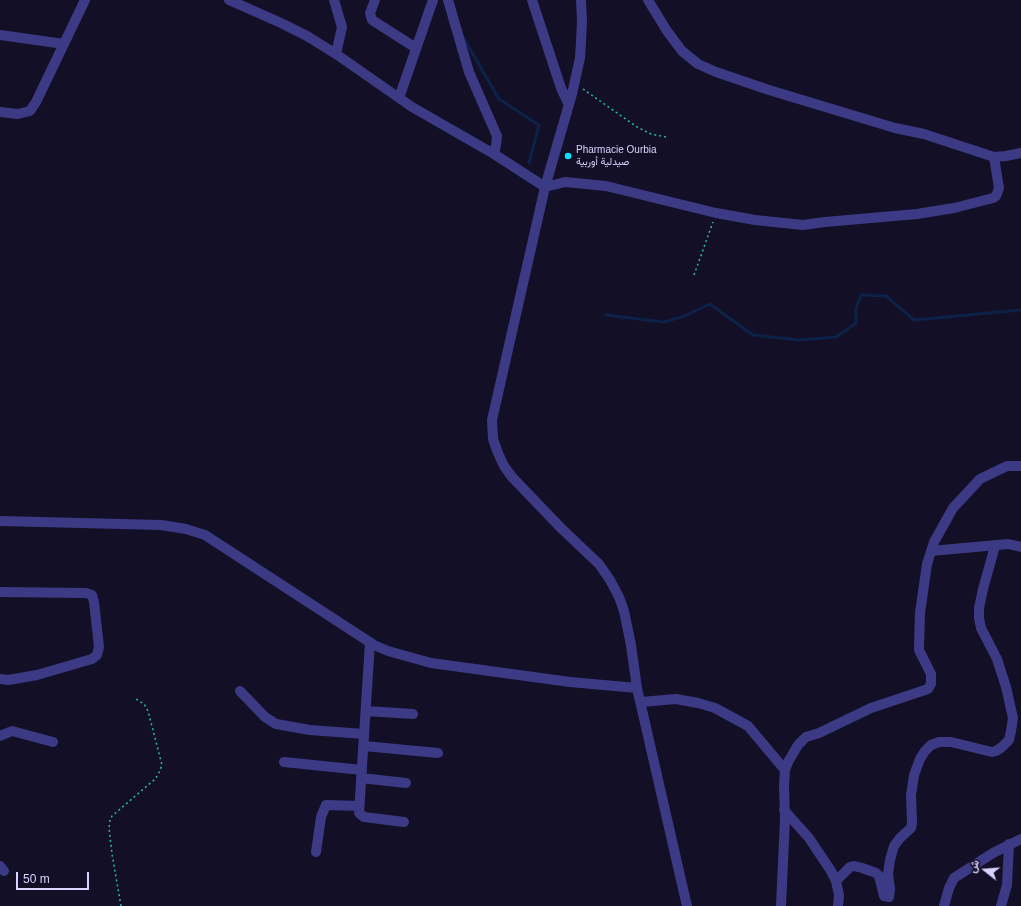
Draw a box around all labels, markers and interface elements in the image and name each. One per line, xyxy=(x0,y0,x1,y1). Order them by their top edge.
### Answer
place label: Pharmacie Ourbia صيدلية أوربية xyxy=(576,144,657,168)
marker: Pharmacie Ourbia صيدلية أوربية xyxy=(563,151,573,161)
north arrow xyxy=(965,850,1005,890)
text: ش xyxy=(966,858,981,875)
scale bar xyxy=(18,864,91,890)
text: 50 m xyxy=(23,872,50,886)

